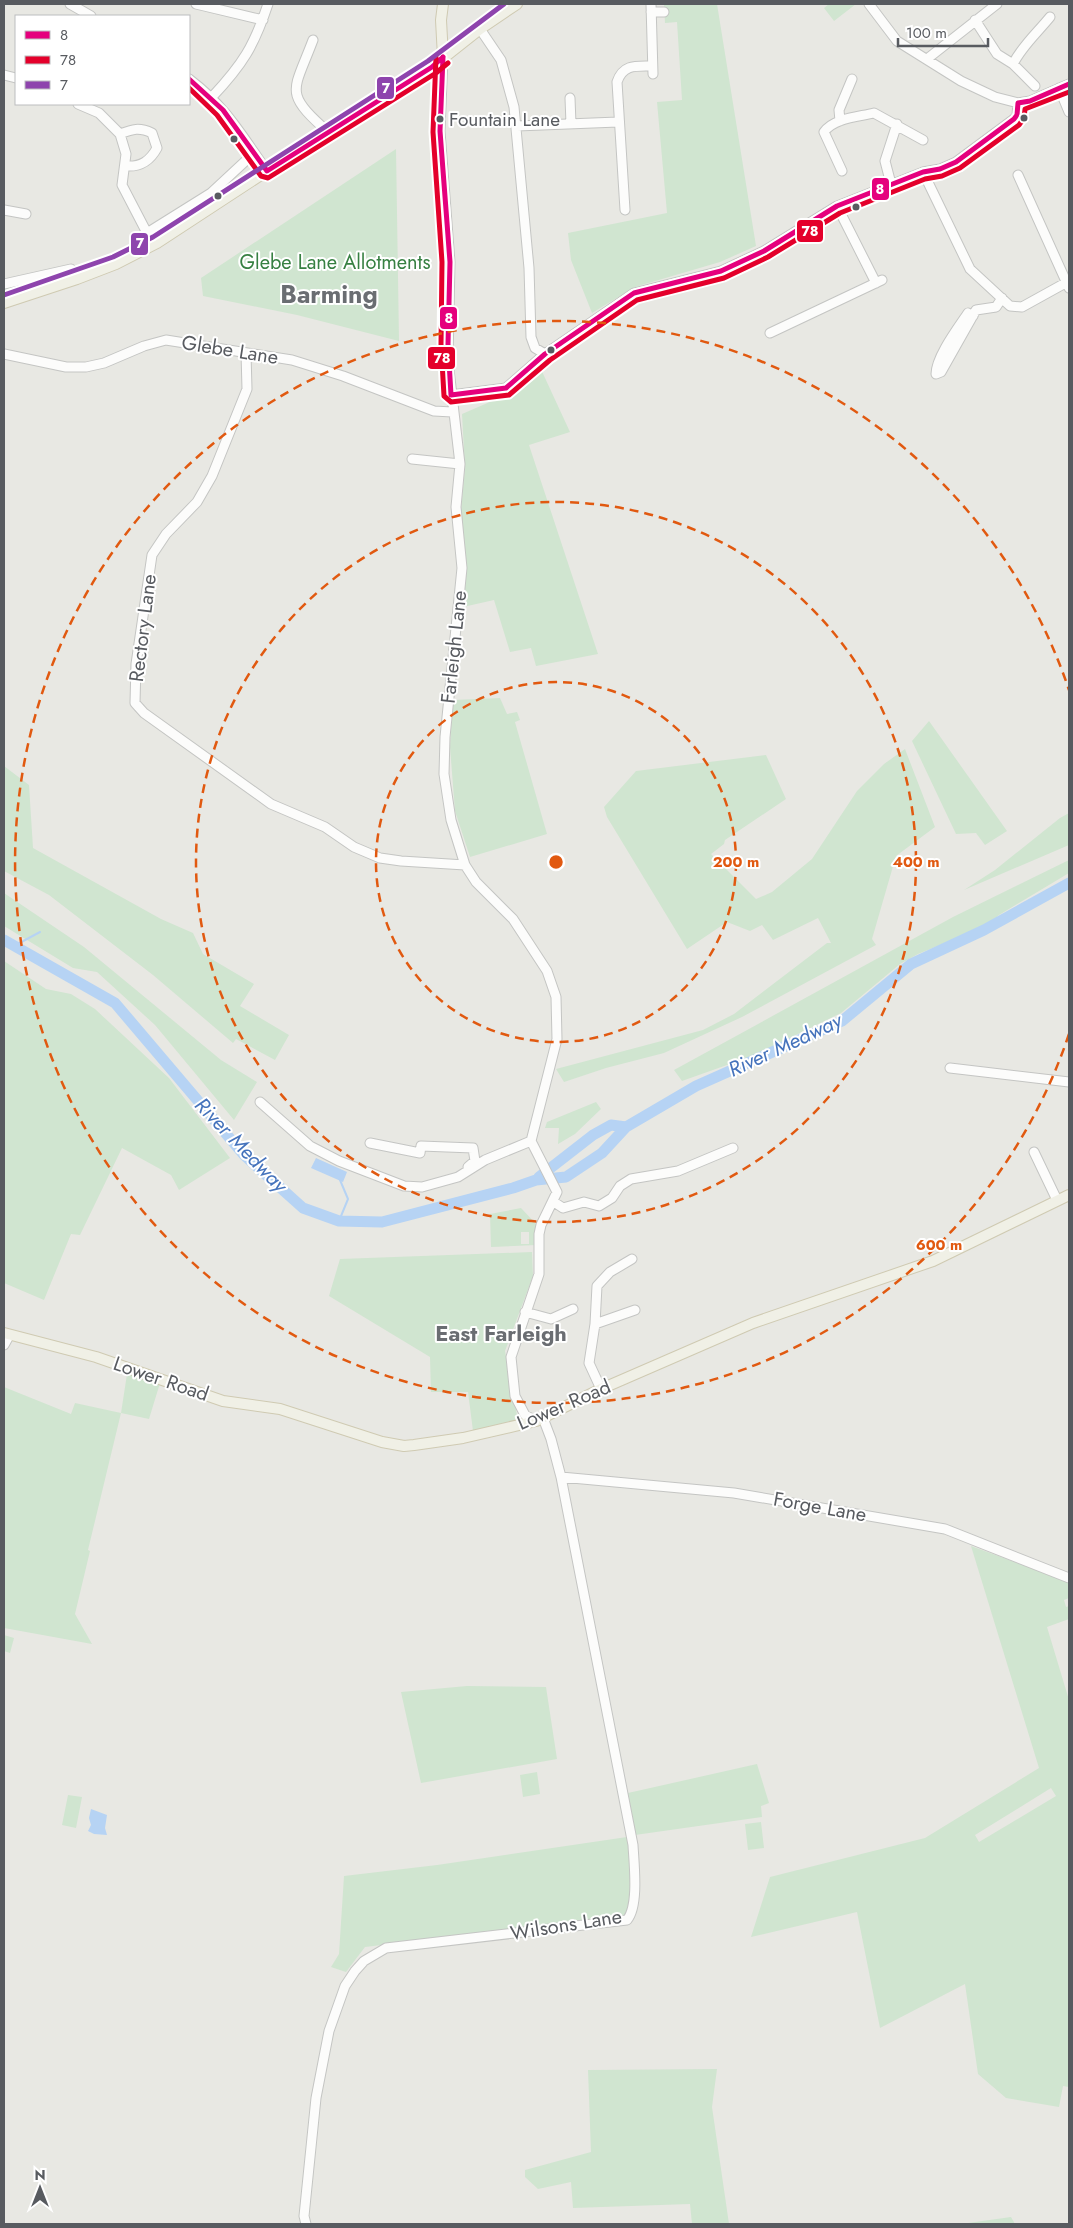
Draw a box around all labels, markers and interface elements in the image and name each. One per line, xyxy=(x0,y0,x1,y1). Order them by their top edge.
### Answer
legend xyxy=(15,15,190,105)
scale bar xyxy=(898,15,988,47)
text: 100 m xyxy=(906,22,947,44)
text: 8 xyxy=(60,24,68,46)
text: 78 xyxy=(60,49,76,71)
text: 7 xyxy=(60,74,68,96)
line badge: 7 xyxy=(376,76,395,100)
text: 7 xyxy=(382,78,391,98)
place label: Fountain Lane xyxy=(449,106,560,133)
unlabelled marker xyxy=(1019,113,1029,123)
marker: Fountain Lane xyxy=(435,114,445,124)
unlabelled marker xyxy=(229,134,239,144)
line badge: 8 xyxy=(871,177,890,201)
text: 8 xyxy=(876,179,885,199)
unlabelled marker xyxy=(213,191,223,201)
unlabelled marker xyxy=(851,202,861,212)
line badge: 78 xyxy=(796,219,824,243)
text: 78 xyxy=(801,221,819,241)
line badge: 7 xyxy=(130,232,149,256)
text: 7 xyxy=(136,233,145,253)
park label: Glebe Lane Allotments xyxy=(240,248,430,277)
district label: Barming xyxy=(280,276,378,312)
line badge: 8 xyxy=(439,306,458,330)
text: 8 xyxy=(445,308,454,328)
street label: Glebe Lane xyxy=(180,328,280,372)
unlabelled marker xyxy=(546,345,556,355)
line badge: 78 xyxy=(427,346,456,370)
text: 78 xyxy=(433,348,451,368)
street label: Rectory Lane xyxy=(122,572,164,684)
street label: Farleigh Lane xyxy=(434,589,474,705)
text: 200 m xyxy=(713,851,759,873)
text: 400 m xyxy=(892,851,940,873)
centre of rings xyxy=(547,853,565,871)
water label: River Medway xyxy=(723,1005,849,1084)
water label: River Medway xyxy=(188,1091,296,1201)
text: 600 m xyxy=(916,1234,962,1256)
district label: East Farleigh xyxy=(435,1317,567,1349)
street label: Lower Road xyxy=(109,1349,213,1409)
street label: Lower Road xyxy=(513,1372,615,1438)
street label: Forge Lane xyxy=(771,1485,869,1529)
street label: Wilsons Lane xyxy=(508,1902,624,1948)
north arrow xyxy=(15,2163,65,2213)
text: N xyxy=(34,2165,46,2185)

